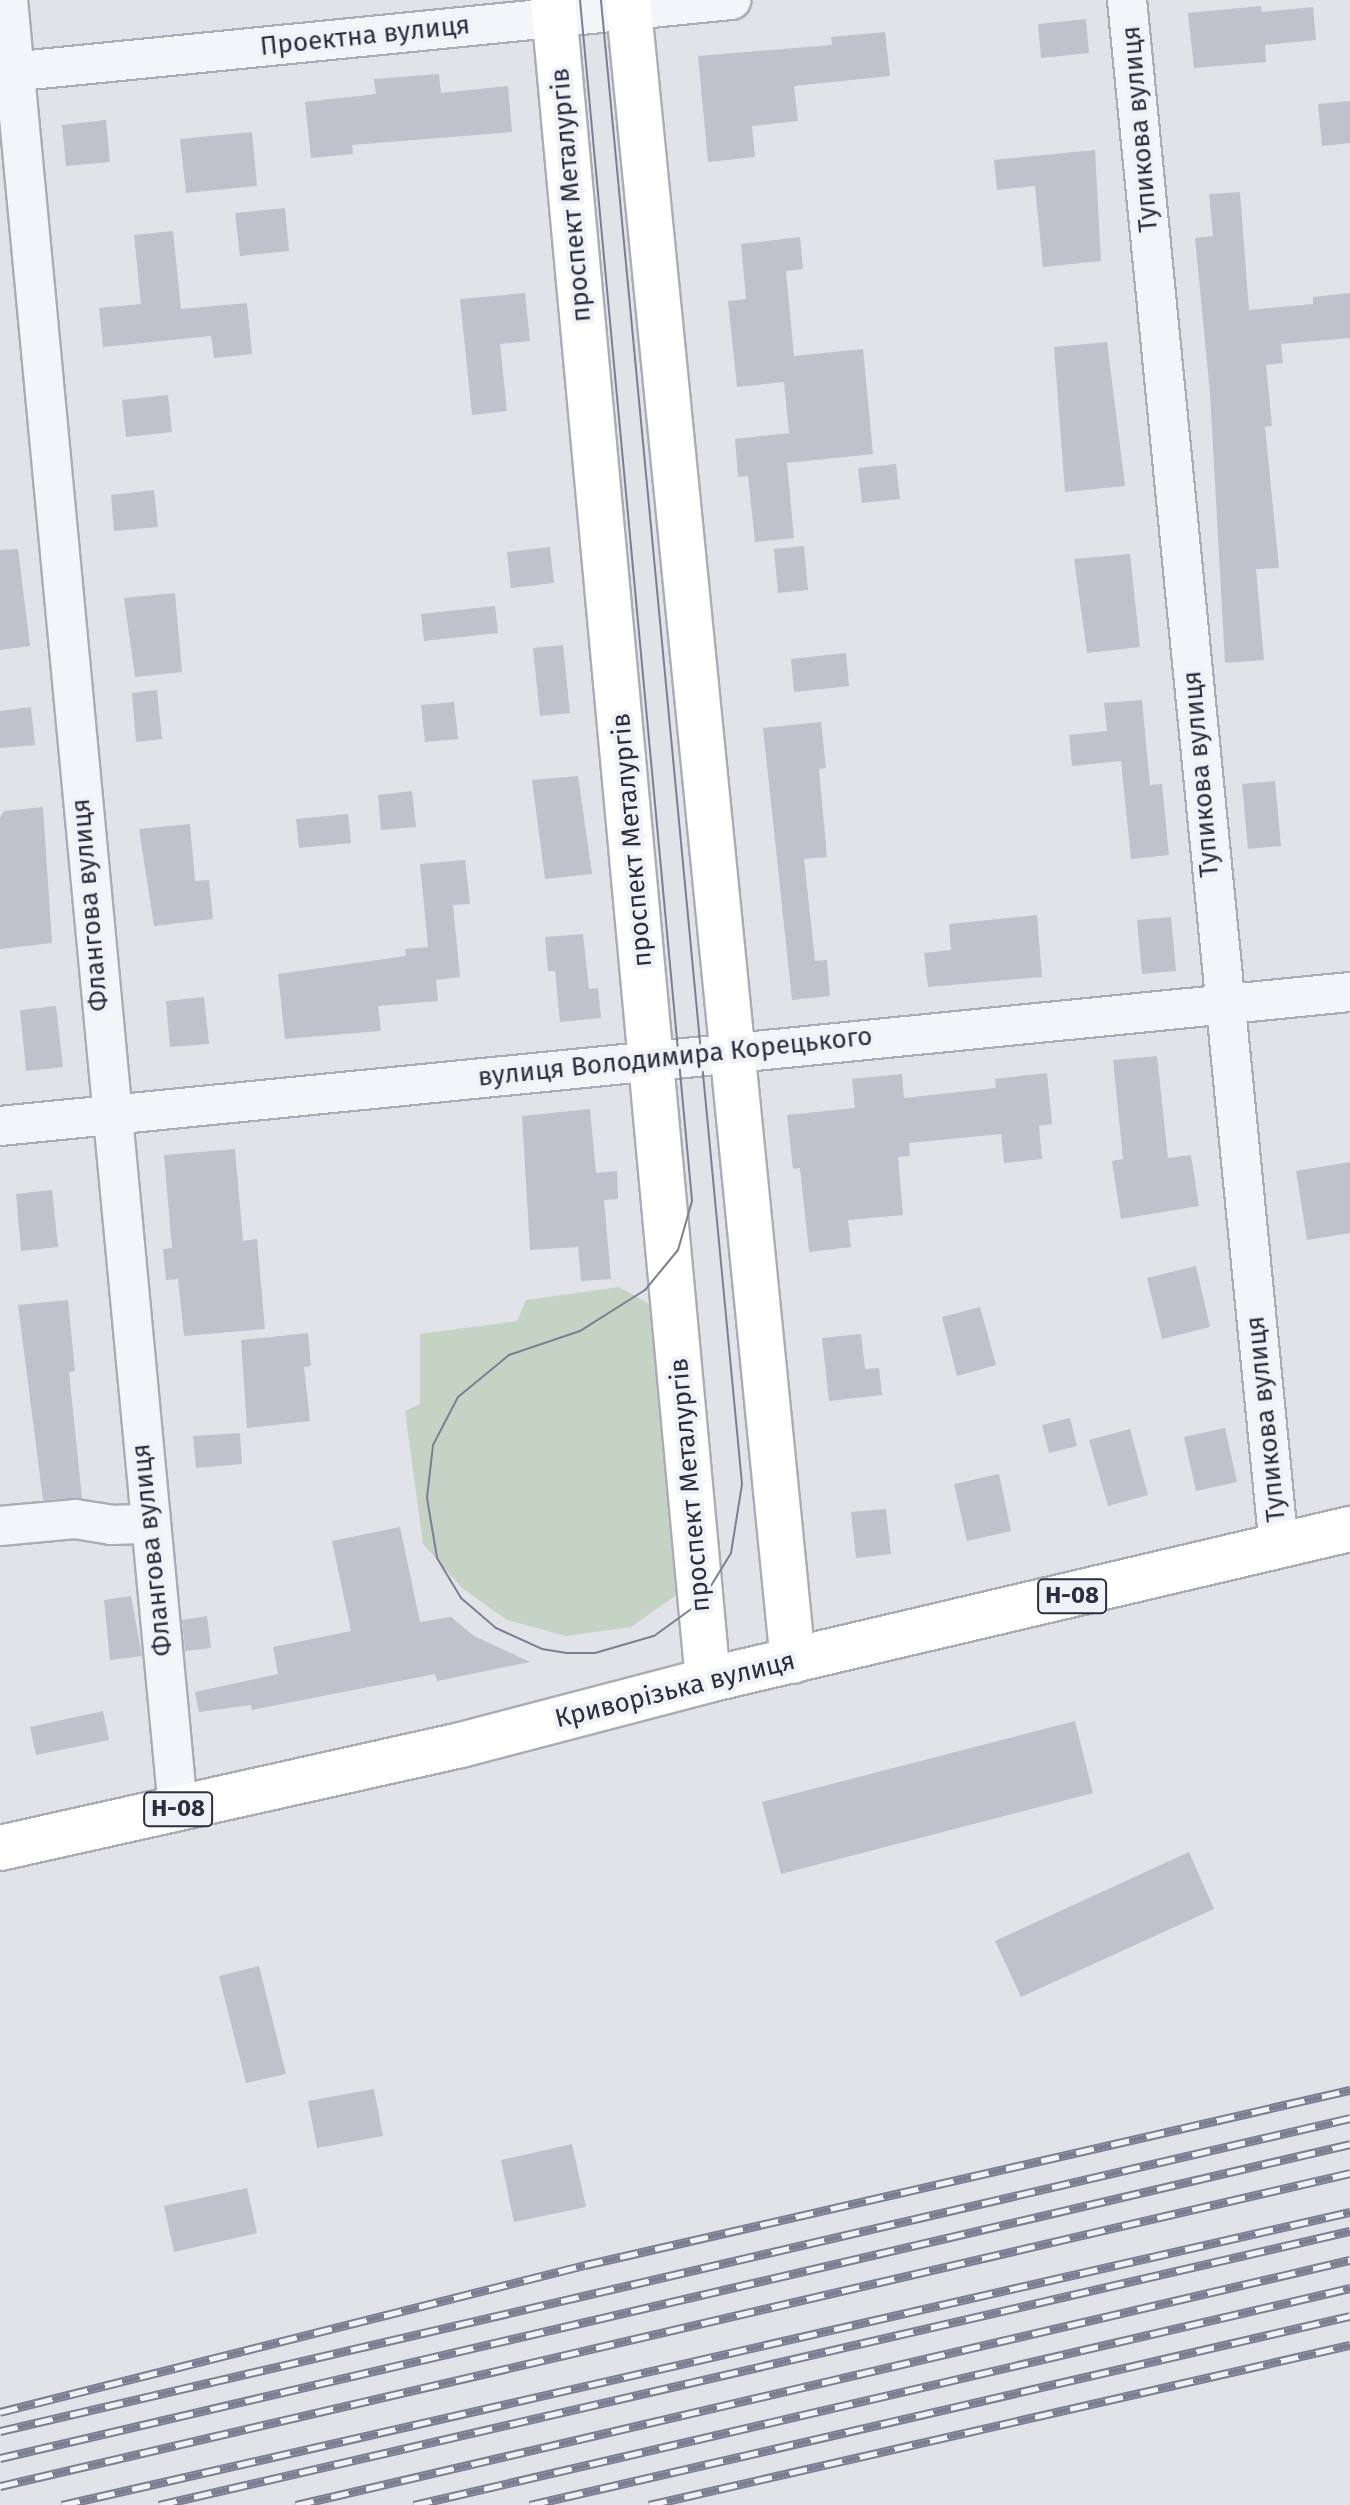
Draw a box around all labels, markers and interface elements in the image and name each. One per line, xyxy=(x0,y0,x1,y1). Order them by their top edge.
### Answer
street label: Проектна вулиця xyxy=(258,9,472,63)
street label: Тупикова вулиця xyxy=(1115,25,1165,233)
street label: проспект Металургів xyxy=(544,67,598,323)
street label: Тупикова вулиця xyxy=(1176,670,1226,878)
street label: проспект Металургів xyxy=(605,712,659,968)
street label: Флангова вулиця xyxy=(65,797,115,1013)
street label: вулиця Володимира Корецького xyxy=(476,1021,874,1093)
street label: Тупикова вулиця xyxy=(1240,1314,1292,1524)
street label: проспект Металургів xyxy=(663,1357,717,1613)
street label: Флангова вулиця xyxy=(125,1442,179,1658)
road number: Н-08 xyxy=(1036,1576,1108,1616)
street label: Криворізька вулиця xyxy=(552,1645,798,1735)
road number: Н-08 xyxy=(142,1789,214,1829)

